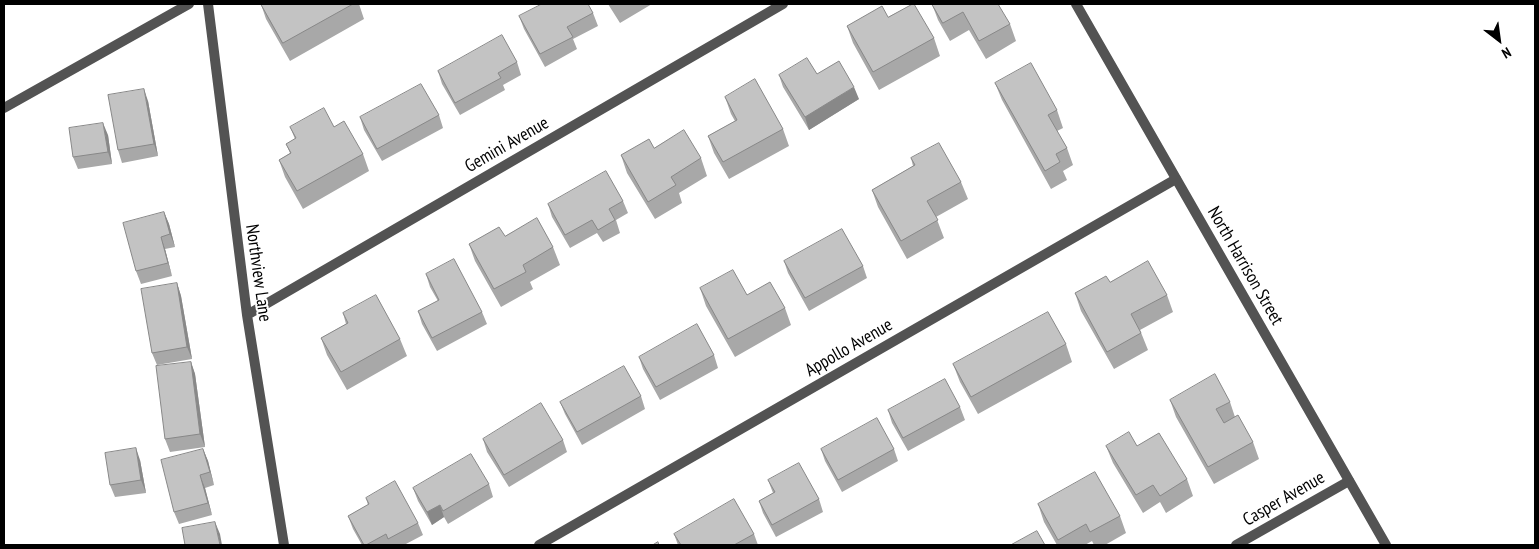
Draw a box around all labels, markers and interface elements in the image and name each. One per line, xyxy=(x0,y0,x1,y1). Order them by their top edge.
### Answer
north arrow xyxy=(1474,15,1524,65)
text: N xyxy=(1499,43,1514,63)
street label: Gemini Avenue xyxy=(461,112,553,178)
street label: North Harrison Street xyxy=(1202,203,1288,329)
street label: Northview Lane xyxy=(240,223,276,323)
street label: Appollo Avenue xyxy=(801,314,897,382)
street label: Casper Avenue xyxy=(1239,467,1329,531)

